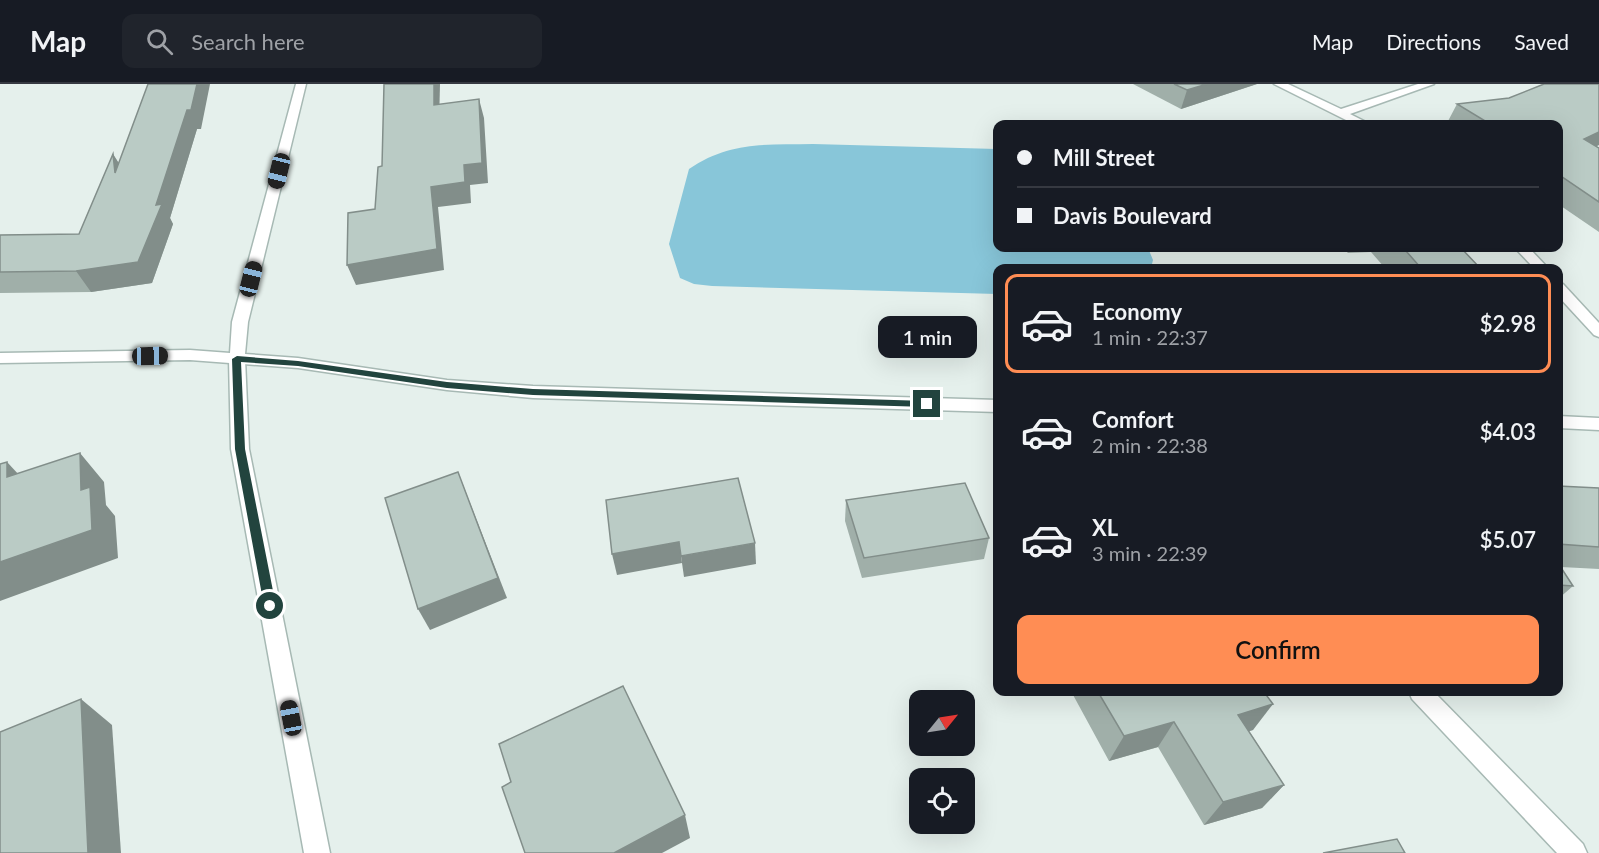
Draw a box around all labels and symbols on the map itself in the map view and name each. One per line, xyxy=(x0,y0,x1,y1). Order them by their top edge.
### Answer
car xyxy=(266,151,292,191)
car xyxy=(238,259,264,299)
callout: 1 min xyxy=(878,317,976,359)
car xyxy=(132,347,168,365)
route end xyxy=(913,390,940,417)
route start xyxy=(256,592,283,619)
north arrow xyxy=(909,690,975,756)
car xyxy=(279,699,303,737)

